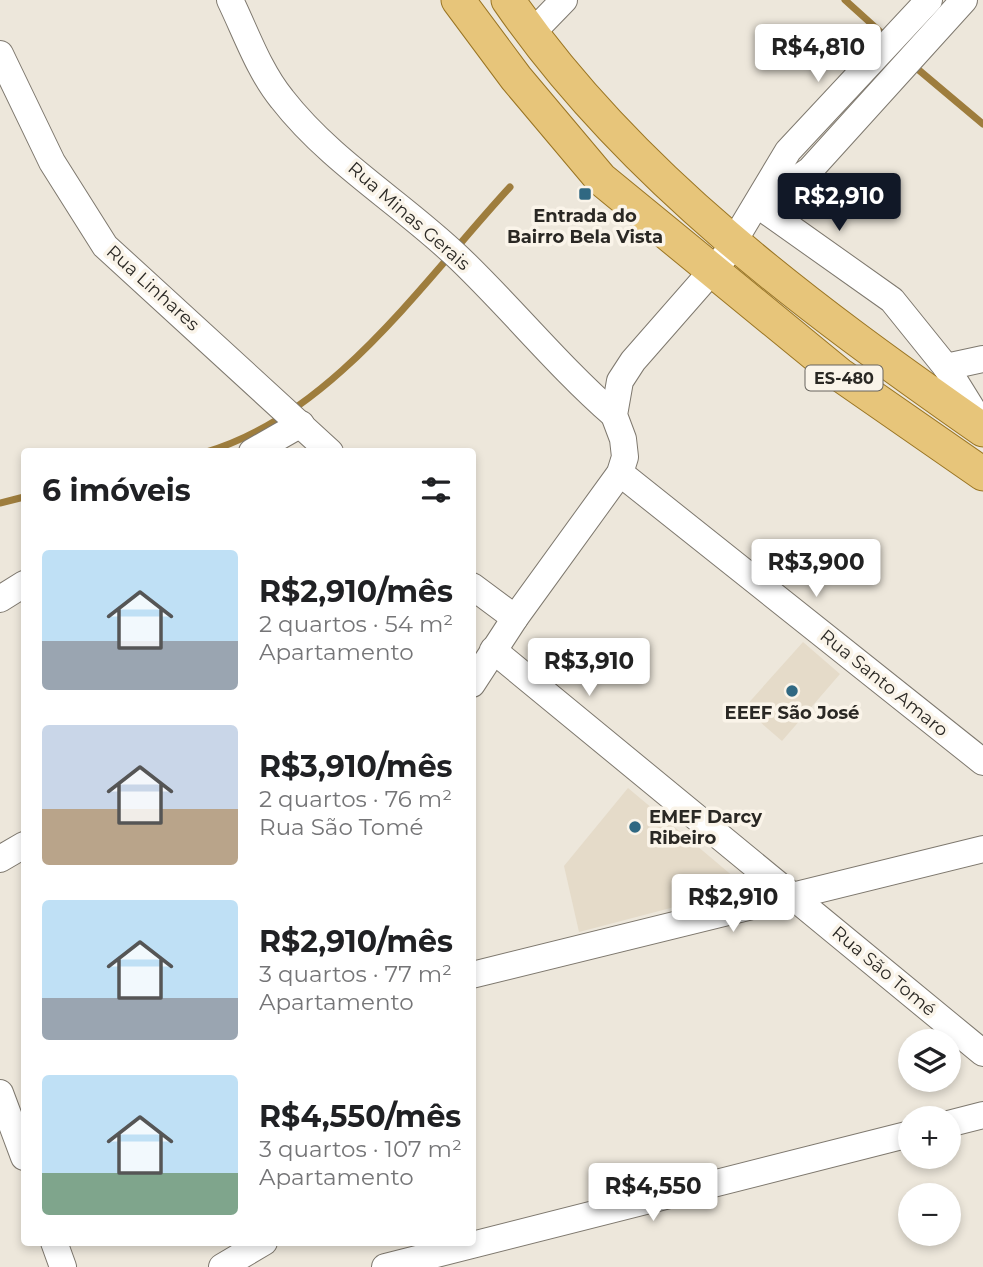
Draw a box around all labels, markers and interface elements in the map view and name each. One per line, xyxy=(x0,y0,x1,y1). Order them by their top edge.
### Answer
pin: R$4,810 xyxy=(753,24,883,84)
text: R$4,810 xyxy=(771,33,865,61)
street label: Rua Minas Gerais xyxy=(344,157,475,275)
pin: R$2,910 xyxy=(774,174,904,233)
text: R$2,910 xyxy=(794,182,884,210)
marker: Entrada do Bairro Bela Vista xyxy=(577,186,593,202)
place label: Entrada do Bairro Bela Vista xyxy=(507,205,663,248)
street label: Rua Linhares xyxy=(102,241,204,336)
road number: ES-480 xyxy=(806,366,882,390)
icon: filters xyxy=(417,471,455,509)
text: 6 imóveis xyxy=(42,472,191,509)
pin: R$3,900 xyxy=(751,540,881,599)
text: R$3,900 xyxy=(767,548,865,576)
text: R$2,910/mês xyxy=(259,573,453,610)
icon: home xyxy=(98,578,182,662)
text: 2 quartos · 54 m² xyxy=(259,610,453,638)
street label: Rua Santo Amaro xyxy=(816,625,952,741)
text: Apartamento xyxy=(259,638,414,666)
pin: R$3,910 xyxy=(524,638,654,698)
text: R$3,910 xyxy=(544,647,634,675)
marker: EEEF São José xyxy=(784,683,800,699)
place label: EEEF São José xyxy=(725,702,859,724)
text: R$3,910/mês xyxy=(259,748,453,785)
icon: home xyxy=(98,753,182,837)
text: 2 quartos · 76 m² xyxy=(259,785,452,813)
place label: EMEF Darcy Ribeiro xyxy=(649,806,762,849)
text: Rua São Tomé xyxy=(259,813,424,841)
marker: EMEF Darcy Ribeiro xyxy=(627,819,643,835)
pin: R$2,910 xyxy=(668,874,798,934)
text: R$2,910 xyxy=(688,883,778,911)
street label: Rua São Tomé xyxy=(828,921,940,1021)
text: R$2,910/mês xyxy=(259,923,453,960)
icon: home xyxy=(98,928,182,1012)
text: 3 quartos · 77 m² xyxy=(259,960,452,988)
text: Apartamento xyxy=(259,988,414,1016)
map controls xyxy=(898,1029,961,1246)
button: layers xyxy=(898,1029,961,1092)
text: R$4,550/mês xyxy=(259,1098,461,1135)
icon: home xyxy=(98,1103,182,1187)
button: + xyxy=(898,1106,961,1169)
text: 3 quartos · 107 m² xyxy=(259,1135,462,1163)
text: Apartamento xyxy=(259,1163,414,1191)
pin: R$4,550 xyxy=(588,1164,718,1223)
text: R$4,550 xyxy=(604,1172,702,1200)
button: − xyxy=(898,1183,961,1246)

